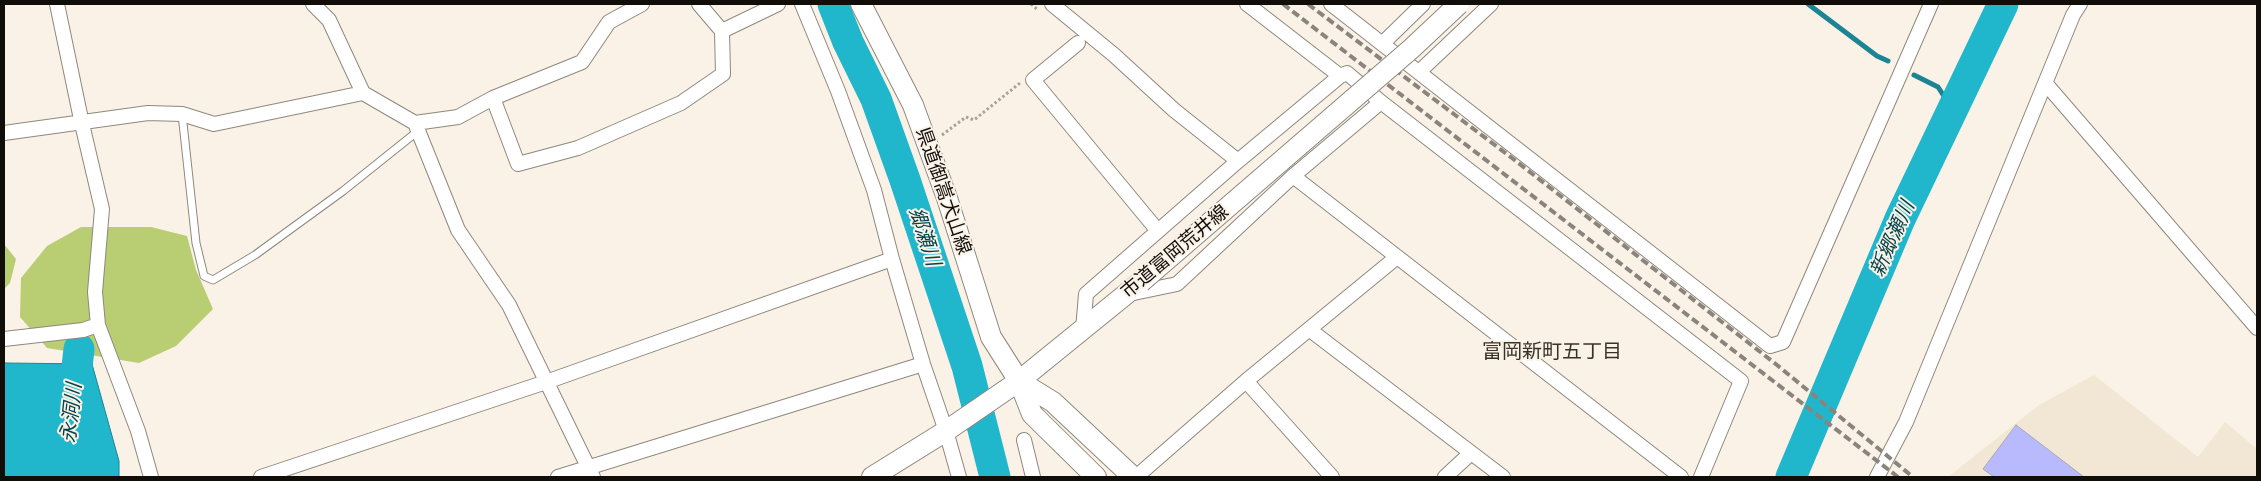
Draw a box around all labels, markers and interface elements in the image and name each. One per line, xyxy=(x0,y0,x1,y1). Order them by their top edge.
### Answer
street label: 県道御嵩犬山線 xyxy=(911,124,975,258)
water label: 新郷瀬川 xyxy=(1866,198,1920,280)
street label: 市道富岡荒井線 xyxy=(1117,201,1233,303)
water label: 郷瀬川 xyxy=(903,205,945,269)
district label: 富岡新町五丁目 xyxy=(1482,340,1622,364)
water label: 永洞川 xyxy=(57,382,87,444)

